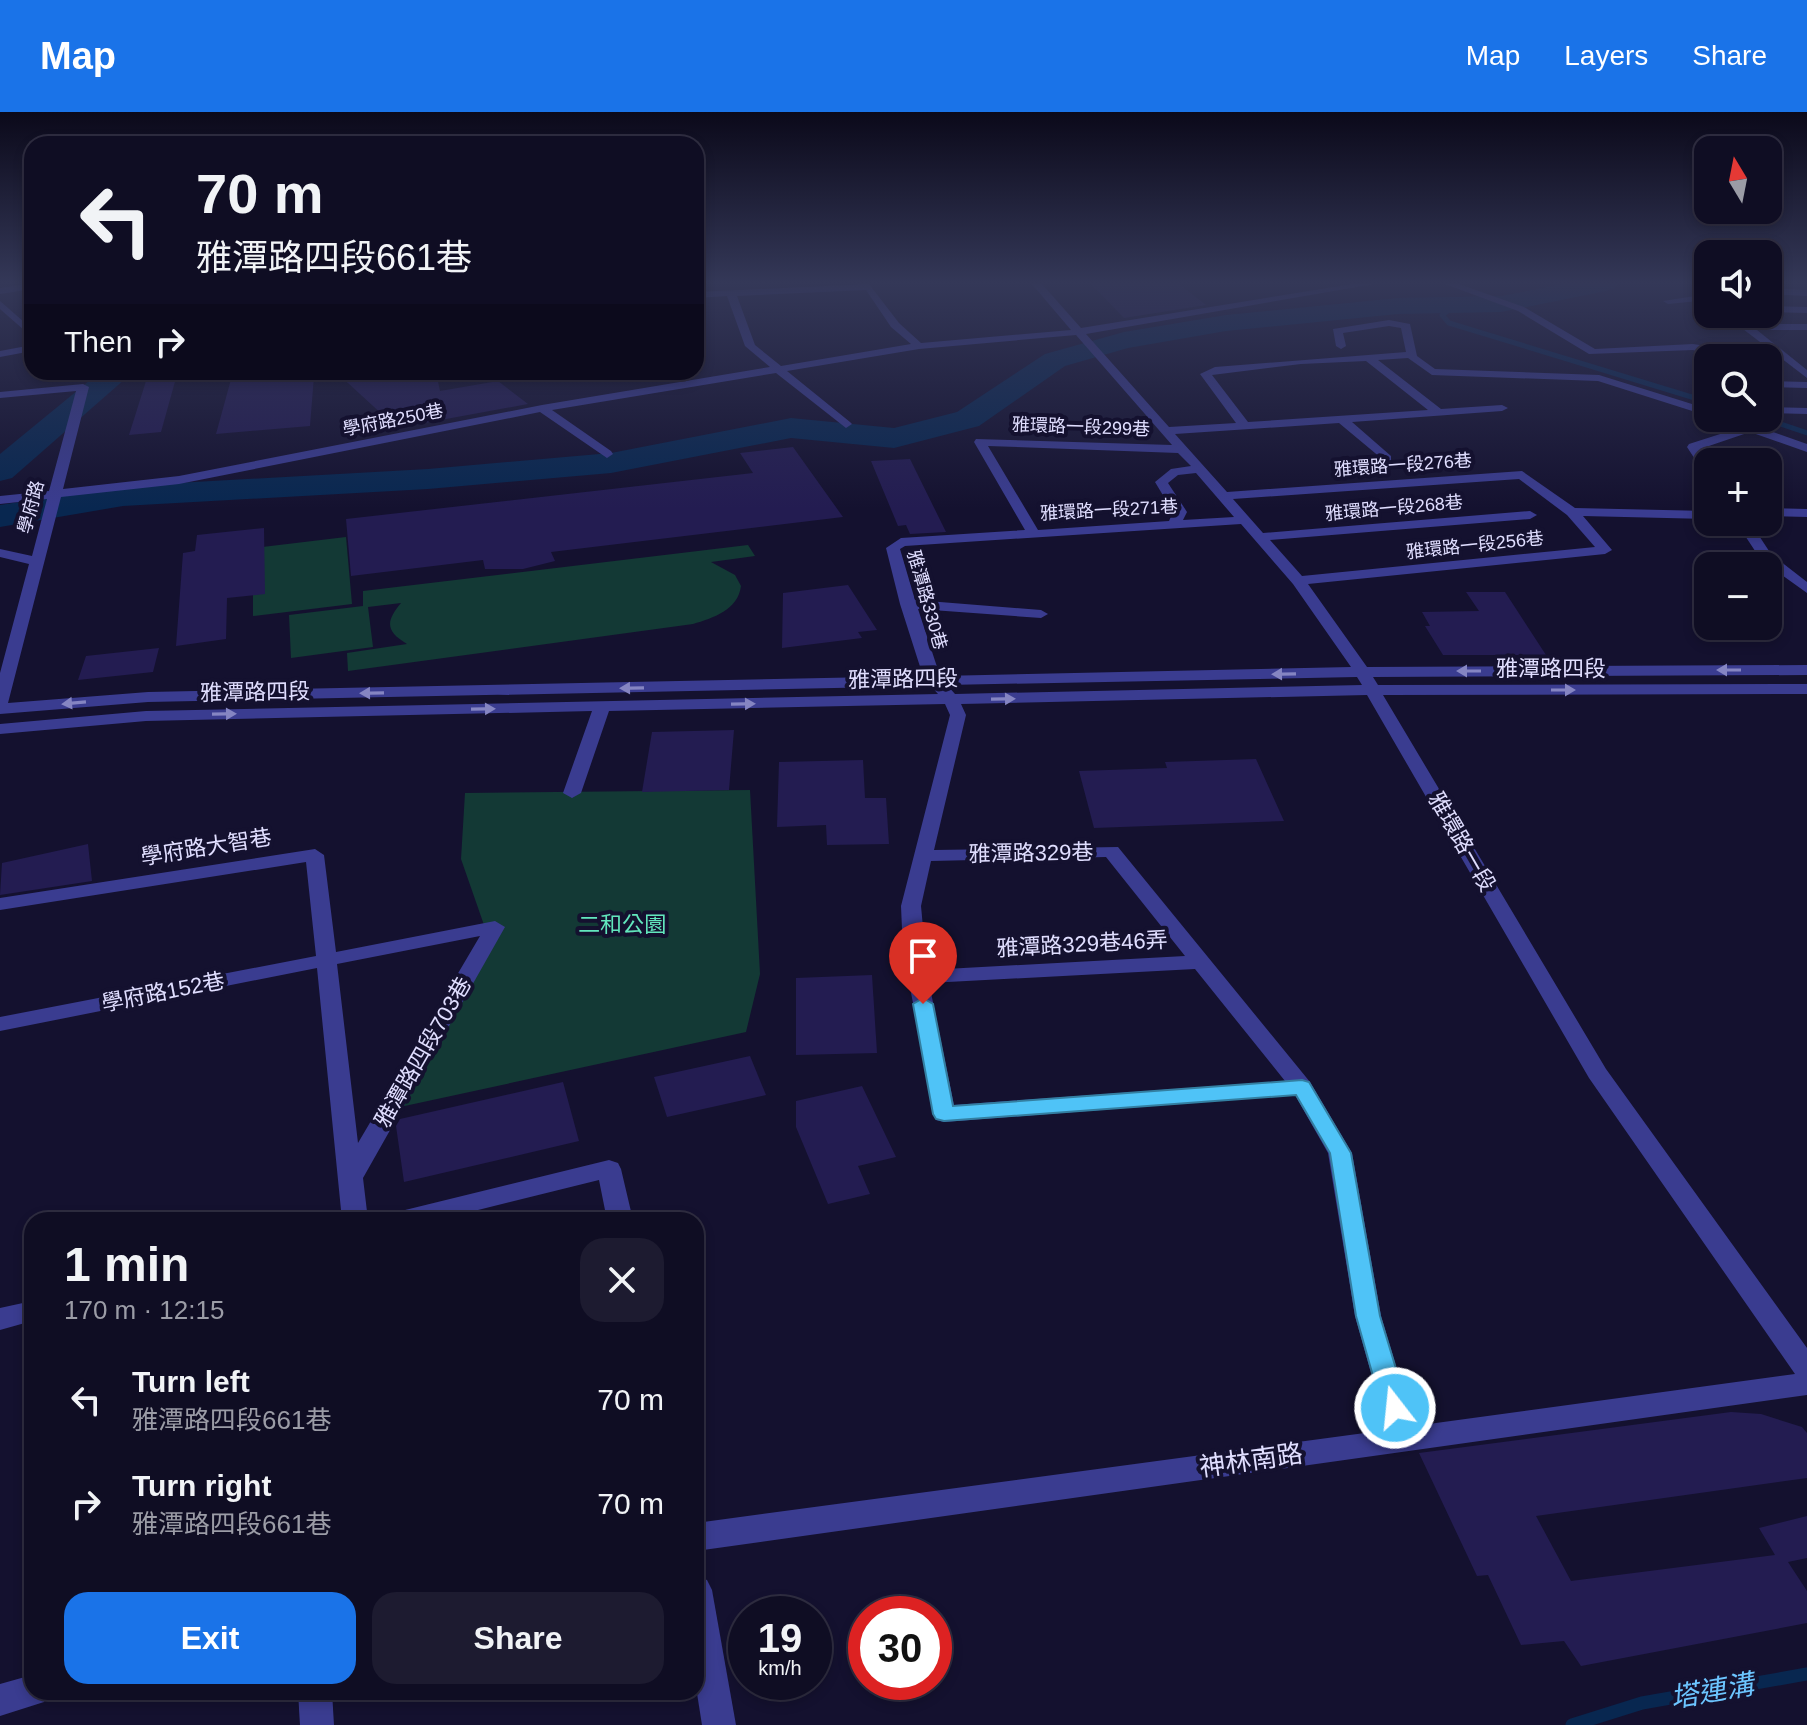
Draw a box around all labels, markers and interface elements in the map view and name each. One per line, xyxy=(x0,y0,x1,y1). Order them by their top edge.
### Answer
text: Map xyxy=(40,35,116,77)
text: Map xyxy=(1466,40,1520,71)
text: Layers xyxy=(1564,40,1648,71)
text: Share xyxy=(1692,40,1767,71)
north arrow xyxy=(1694,136,1782,224)
map controls xyxy=(1694,136,1782,640)
text: 70 m xyxy=(196,162,324,225)
icon: left xyxy=(64,168,168,272)
text: 雅潭路四段661巷 xyxy=(196,237,472,278)
button: sound xyxy=(1694,240,1782,328)
icon: right xyxy=(148,320,192,364)
text: Then xyxy=(64,325,132,358)
button: search xyxy=(1694,344,1782,432)
street label: 學府路250巷 xyxy=(341,400,445,440)
street label: 雅環路一段299巷 xyxy=(1012,415,1150,439)
button: + xyxy=(1694,448,1782,536)
street label: 雅環路一段276巷 xyxy=(1333,450,1473,480)
street label: 學府路 xyxy=(14,478,48,536)
street label: 雅環路一段268巷 xyxy=(1324,492,1464,524)
street label: 雅環路一段271巷 xyxy=(1040,496,1178,524)
street label: 雅環路一段256巷 xyxy=(1405,528,1545,562)
street label: 雅潭路330巷 xyxy=(903,548,951,652)
button: − xyxy=(1694,552,1782,640)
street label: 雅潭路四段 xyxy=(1496,656,1606,681)
one-way arrow xyxy=(1716,664,1741,676)
one-way arrow xyxy=(1456,665,1481,677)
street label: 雅潭路四段 xyxy=(848,666,958,692)
one-way arrow xyxy=(1271,667,1296,680)
street label: 雅潭路四段 xyxy=(200,679,310,705)
one-way arrow xyxy=(619,682,644,694)
one-way arrow xyxy=(1551,684,1576,696)
one-way arrow xyxy=(359,687,384,699)
one-way arrow xyxy=(991,692,1016,705)
one-way arrow xyxy=(61,697,86,710)
one-way arrow xyxy=(731,698,756,710)
one-way arrow xyxy=(471,703,496,715)
one-way arrow xyxy=(212,708,237,721)
street label: 雅環路一段 xyxy=(1424,788,1500,896)
street label: 學府路大智巷 xyxy=(139,824,273,870)
street label: 雅潭路329巷 xyxy=(968,839,1094,867)
park label: 二和公園 xyxy=(578,912,666,937)
pin xyxy=(889,922,957,1004)
street label: 雅潭路329巷46弄 xyxy=(996,927,1168,961)
icon: arrive xyxy=(901,934,945,978)
street label: 學府路152巷 xyxy=(99,968,227,1016)
street label: 雅潭路四段703巷 xyxy=(370,973,476,1131)
text: 1 min xyxy=(64,1238,189,1291)
button: close xyxy=(580,1238,664,1322)
text: 170 m · 12:15 xyxy=(64,1295,224,1325)
text: Turn left xyxy=(132,1365,250,1398)
position arrow xyxy=(1353,1366,1437,1450)
icon: left xyxy=(64,1378,108,1422)
text: 70 m xyxy=(597,1383,664,1416)
text: 雅潭路四段661巷 xyxy=(132,1405,331,1435)
street label: 神林南路 xyxy=(1197,1438,1305,1482)
text: Turn right xyxy=(132,1469,271,1502)
icon: right xyxy=(64,1482,108,1526)
text: 70 m xyxy=(597,1487,664,1520)
text: 雅潭路四段661巷 xyxy=(132,1509,331,1539)
button: Exit xyxy=(64,1592,356,1684)
button: Share xyxy=(372,1592,664,1684)
speed limit sign: 30 xyxy=(848,1596,952,1700)
text: 19 xyxy=(758,1616,802,1660)
text: km/h xyxy=(758,1657,802,1679)
water label: 塔連溝 xyxy=(1668,1668,1760,1714)

